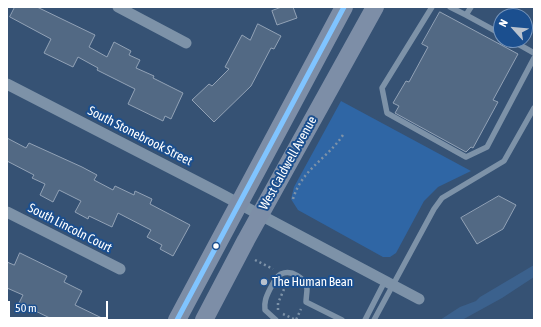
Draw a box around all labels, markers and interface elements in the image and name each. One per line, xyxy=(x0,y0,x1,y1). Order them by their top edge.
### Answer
north arrow xyxy=(493,8,533,48)
text: N xyxy=(496,17,510,29)
street label: South Stonebrook Street xyxy=(85,103,195,169)
street label: West Caldwell Avenue xyxy=(256,113,320,213)
street label: South Lincoln Court xyxy=(25,200,115,256)
unlabelled marker xyxy=(211,241,221,251)
place label: The Human Bean xyxy=(272,274,353,290)
marker: The Human Bean xyxy=(259,277,269,287)
scale bar xyxy=(10,293,110,319)
text: 50 m xyxy=(15,301,37,315)

